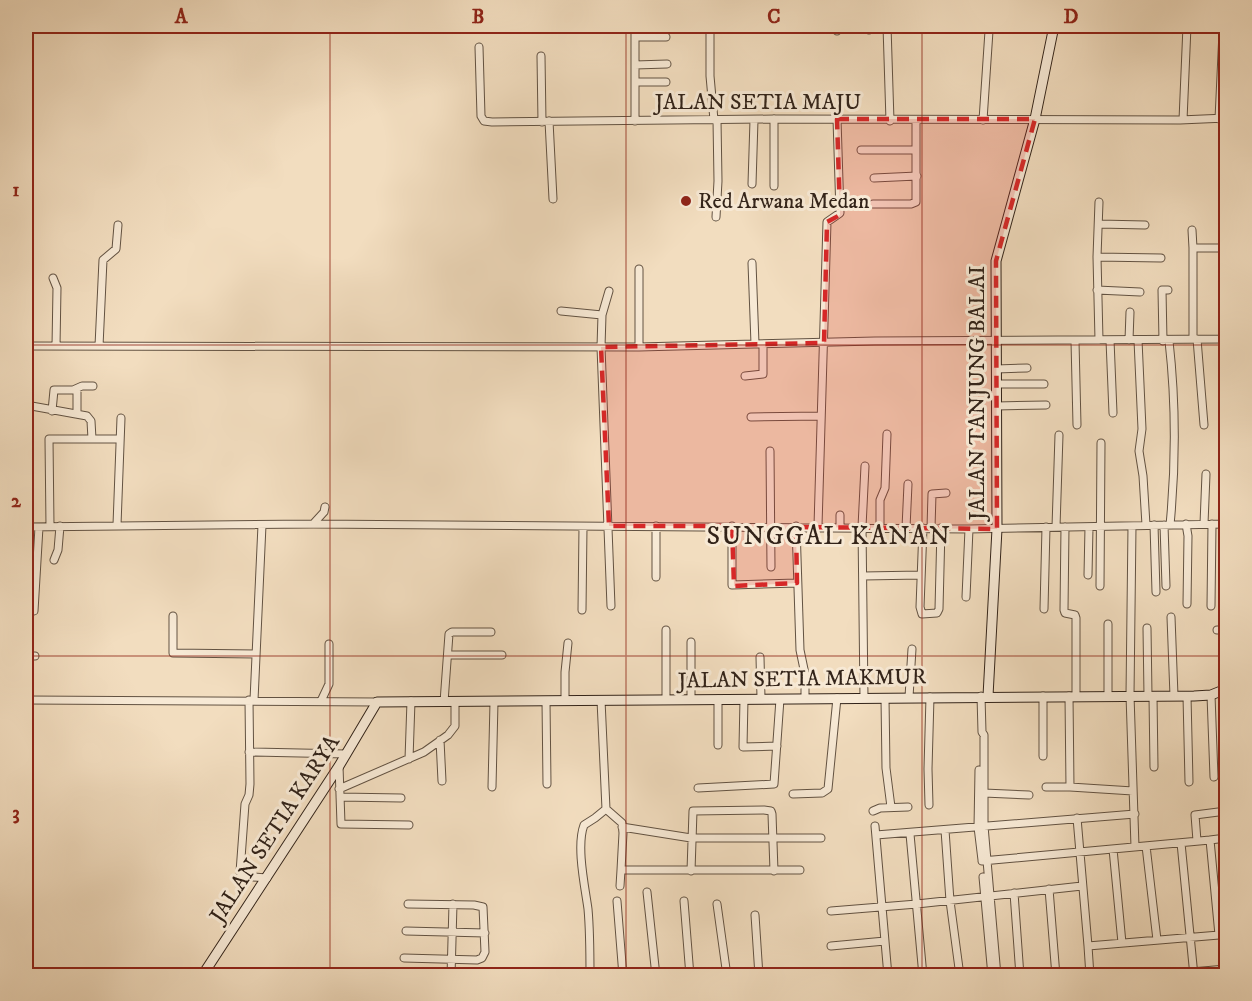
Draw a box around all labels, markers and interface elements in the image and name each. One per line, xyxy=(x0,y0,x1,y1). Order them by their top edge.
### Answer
text: A xyxy=(174,5,189,30)
text: B xyxy=(472,5,484,30)
text: C xyxy=(767,5,781,30)
text: D xyxy=(1064,5,1079,30)
street label: JALAN SETIA MAJU xyxy=(653,89,861,116)
text: 1 xyxy=(12,178,20,203)
place label: Red Arwana Medan xyxy=(698,188,870,215)
marker: Red Arwana Medan xyxy=(679,194,693,208)
street label: JALAN TANJUNG BALAI xyxy=(964,266,991,522)
text: 2 xyxy=(11,489,22,514)
district label: SUNGGAL KANAN xyxy=(706,520,952,553)
street label: JALAN SETIA MAKMUR xyxy=(676,663,927,695)
street label: JALAN SETIA KARYA xyxy=(203,729,346,930)
text: 3 xyxy=(12,801,20,826)

